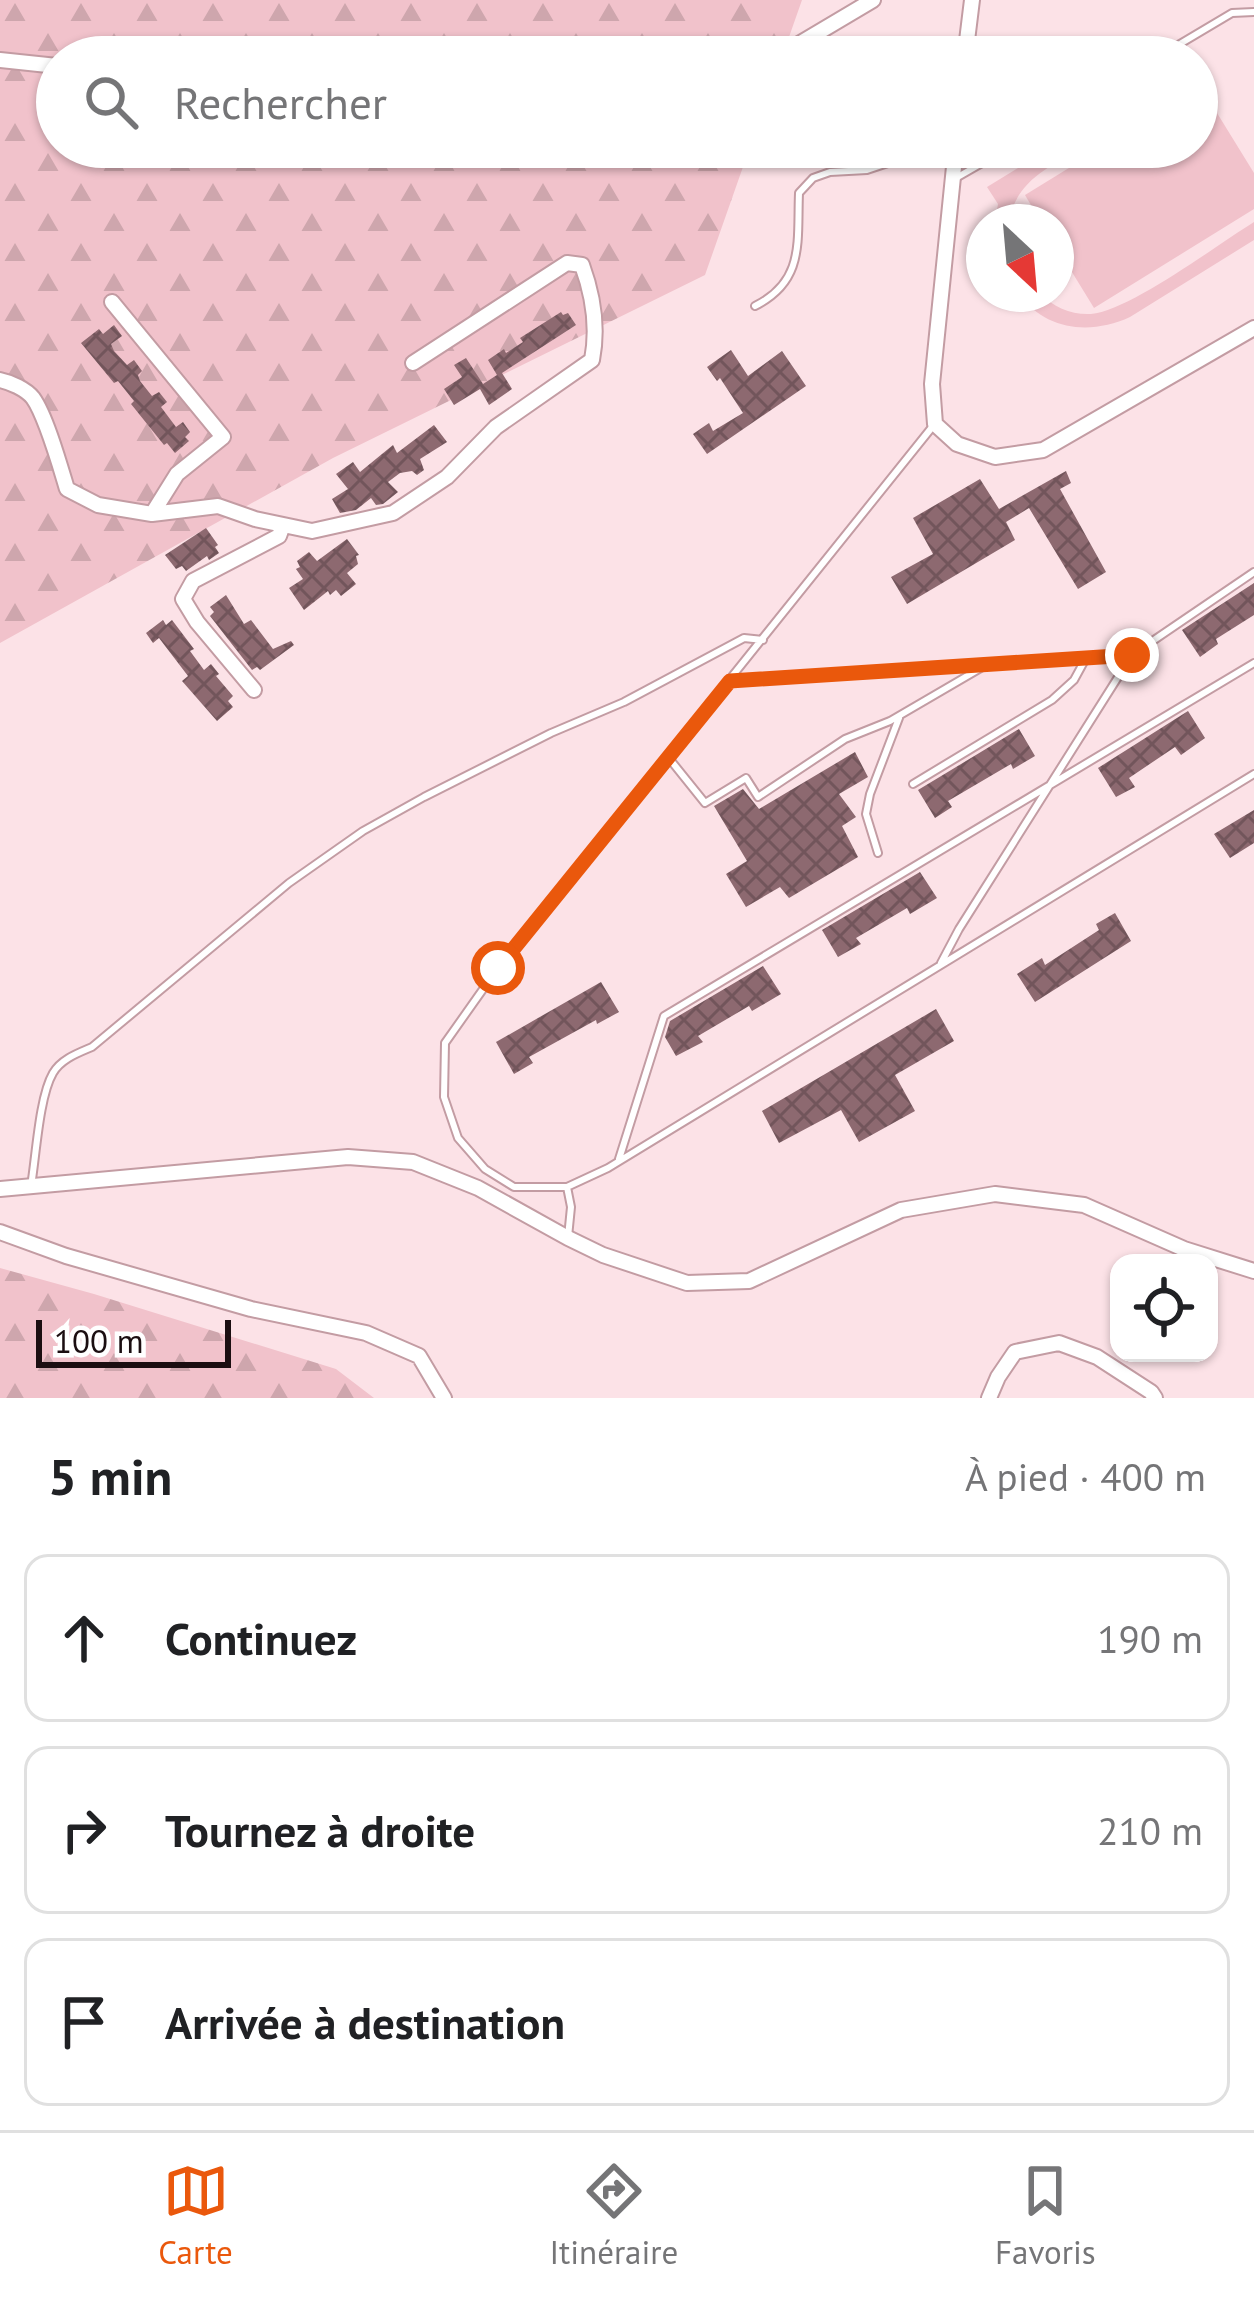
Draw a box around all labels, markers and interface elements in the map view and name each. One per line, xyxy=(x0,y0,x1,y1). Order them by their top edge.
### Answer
search box xyxy=(36,36,1218,168)
icon: search xyxy=(78,69,144,135)
text: Rechercher xyxy=(174,73,387,131)
north arrow xyxy=(966,204,1074,312)
route end xyxy=(1105,628,1159,682)
route start xyxy=(471,941,525,995)
map controls xyxy=(1110,1254,1218,1362)
button: locate xyxy=(1110,1254,1218,1362)
scale bar xyxy=(36,1314,231,1367)
text: 100 m xyxy=(54,1319,144,1362)
text: 5 min xyxy=(48,1443,172,1509)
text: À pied · 400 m xyxy=(965,1451,1206,1502)
icon: ahead xyxy=(51,1605,117,1671)
text: Continuez xyxy=(165,1609,357,1667)
text: 190 m xyxy=(1097,1613,1203,1664)
icon: right xyxy=(51,1797,117,1863)
text: Tournez à droite xyxy=(165,1801,475,1859)
text: 210 m xyxy=(1097,1805,1203,1856)
icon: arrive xyxy=(51,1989,117,2055)
text: Arrivée à destination xyxy=(165,1993,565,2051)
tab: Carte xyxy=(158,2158,233,2273)
tab: Itinéraire xyxy=(549,2158,678,2273)
tab: Favoris xyxy=(995,2158,1096,2273)

